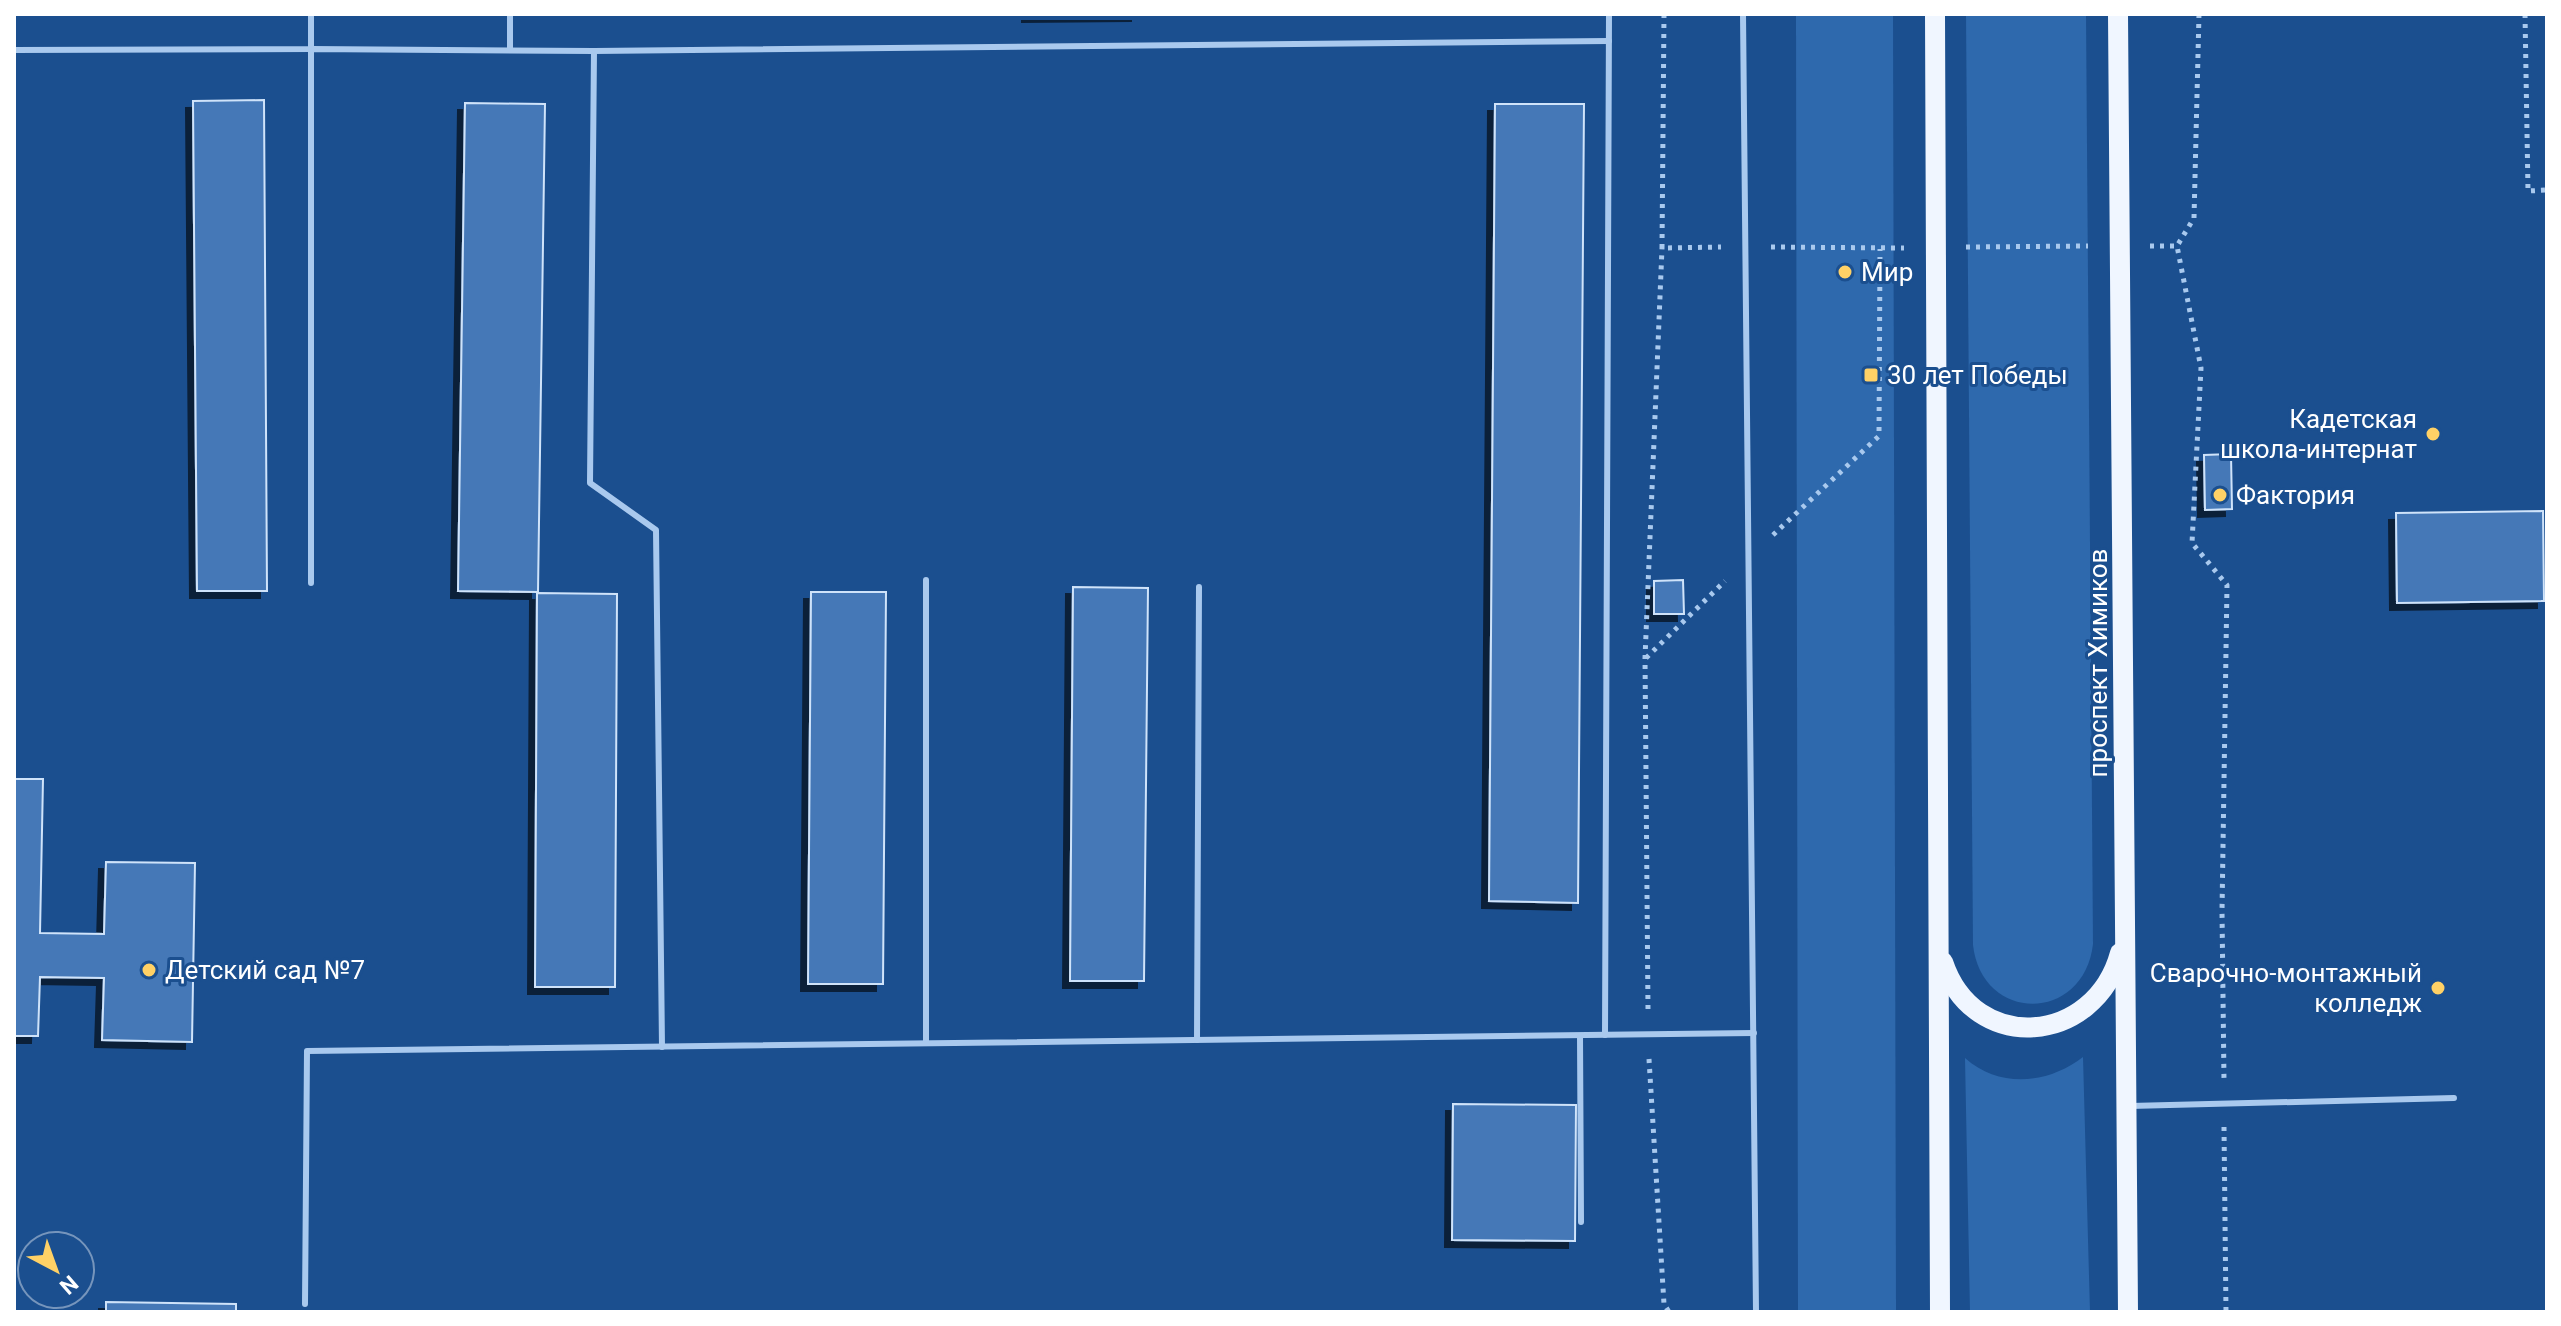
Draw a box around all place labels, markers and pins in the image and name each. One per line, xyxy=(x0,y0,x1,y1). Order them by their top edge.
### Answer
place label: Мир xyxy=(1861,257,1913,287)
marker: Мир xyxy=(1836,263,1854,281)
place label: 30 лет Победы xyxy=(1887,360,2068,390)
marker: 30 лет Победы xyxy=(1862,366,1880,384)
place label: Кадетская школа-интернат xyxy=(2220,404,2417,464)
marker: Кадетская школа-интернат xyxy=(2424,425,2442,443)
place label: Фактория xyxy=(2236,480,2355,510)
marker: Фактория xyxy=(2211,486,2229,504)
place label: Детский сад №7 xyxy=(165,955,365,985)
place label: Сварочно-монтажный колледж xyxy=(2150,958,2422,1018)
marker: Детский сад №7 xyxy=(140,961,158,979)
marker: Сварочно-монтажный колледж xyxy=(2429,979,2447,997)

